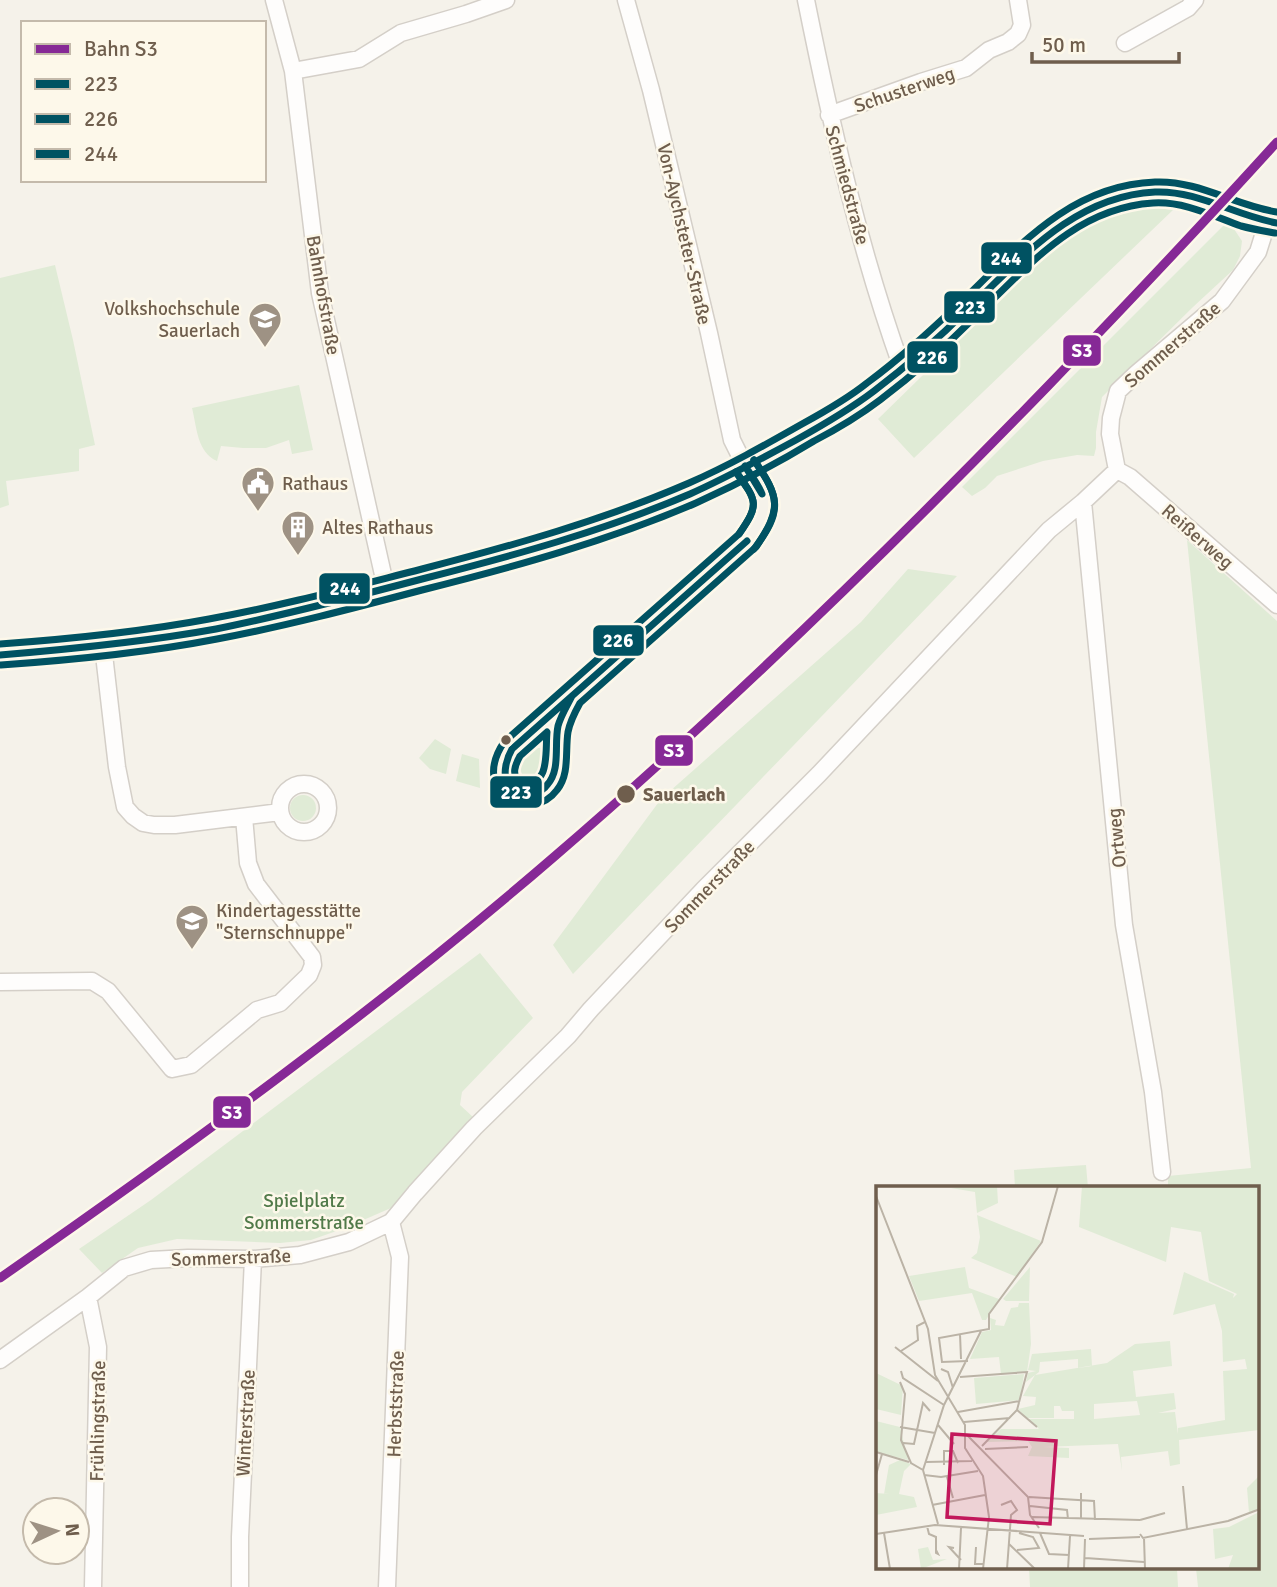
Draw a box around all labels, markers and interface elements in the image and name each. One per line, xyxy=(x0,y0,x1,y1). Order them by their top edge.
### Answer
legend xyxy=(21,21,266,182)
scale bar xyxy=(1032,21,1179,65)
text: 50 m xyxy=(1042,32,1086,58)
text: Bahn S3 xyxy=(84,36,158,62)
street label: Schusterweg xyxy=(851,62,958,118)
text: 223 xyxy=(84,71,118,97)
text: 226 xyxy=(84,106,118,132)
street label: Schmiedstraße xyxy=(820,123,874,248)
text: 244 xyxy=(84,141,118,167)
street label: Von-Aychsteter-Straße xyxy=(652,141,717,327)
street label: Bahnhofstraße xyxy=(301,233,345,357)
line badge: 244 xyxy=(980,241,1033,275)
text: 244 xyxy=(991,247,1021,271)
line badge: 223 xyxy=(943,290,996,324)
text: 223 xyxy=(955,296,985,320)
street label: Sommerstraße xyxy=(1119,296,1226,393)
place label: Volkshochschule Sauerlach xyxy=(104,297,240,343)
school or university icon: Volkshochschule Sauerlach xyxy=(246,300,284,349)
line badge: S3 xyxy=(1062,334,1102,367)
text: S3 xyxy=(1072,339,1092,363)
line badge: 226 xyxy=(906,340,959,374)
text: 226 xyxy=(917,346,947,370)
public building icon: Rathaus xyxy=(239,464,277,513)
place label: Rathaus xyxy=(282,472,348,496)
street label: Reißerweg xyxy=(1156,499,1238,575)
building icon: Altes Rathaus xyxy=(279,508,317,557)
place label: Altes Rathaus xyxy=(322,516,433,540)
line badge: 244 xyxy=(318,572,371,605)
text: 244 xyxy=(330,577,360,601)
line badge: 226 xyxy=(592,624,645,657)
text: 226 xyxy=(603,629,633,653)
unlabelled marker xyxy=(499,733,513,747)
line badge: S3 xyxy=(654,734,694,767)
text: S3 xyxy=(664,739,684,763)
line badge: 223 xyxy=(489,775,543,809)
text: 223 xyxy=(501,781,531,805)
marker: Sauerlach xyxy=(615,783,637,805)
place label: Sauerlach xyxy=(643,783,726,807)
street label: Ortweg xyxy=(1102,807,1132,869)
street label: Sommerstraße xyxy=(659,835,760,938)
place label: Kindertagesstätte "Sternschnuppe" xyxy=(216,899,361,945)
school or university icon: Kindertagesstätte "Sternschnuppe" xyxy=(173,902,211,951)
line badge: S3 xyxy=(212,1095,252,1129)
text: S3 xyxy=(222,1101,242,1125)
inset map xyxy=(876,1186,1260,1570)
park label: Spielplatz Sommerstraße xyxy=(244,1189,364,1235)
street label: Sommerstraße xyxy=(171,1244,291,1272)
street label: Herbststraße xyxy=(382,1350,410,1458)
street label: Frühlingstraße xyxy=(85,1360,111,1482)
street label: Winterstraße xyxy=(231,1369,261,1477)
north arrow xyxy=(21,1496,91,1566)
text: N xyxy=(60,1522,84,1537)

